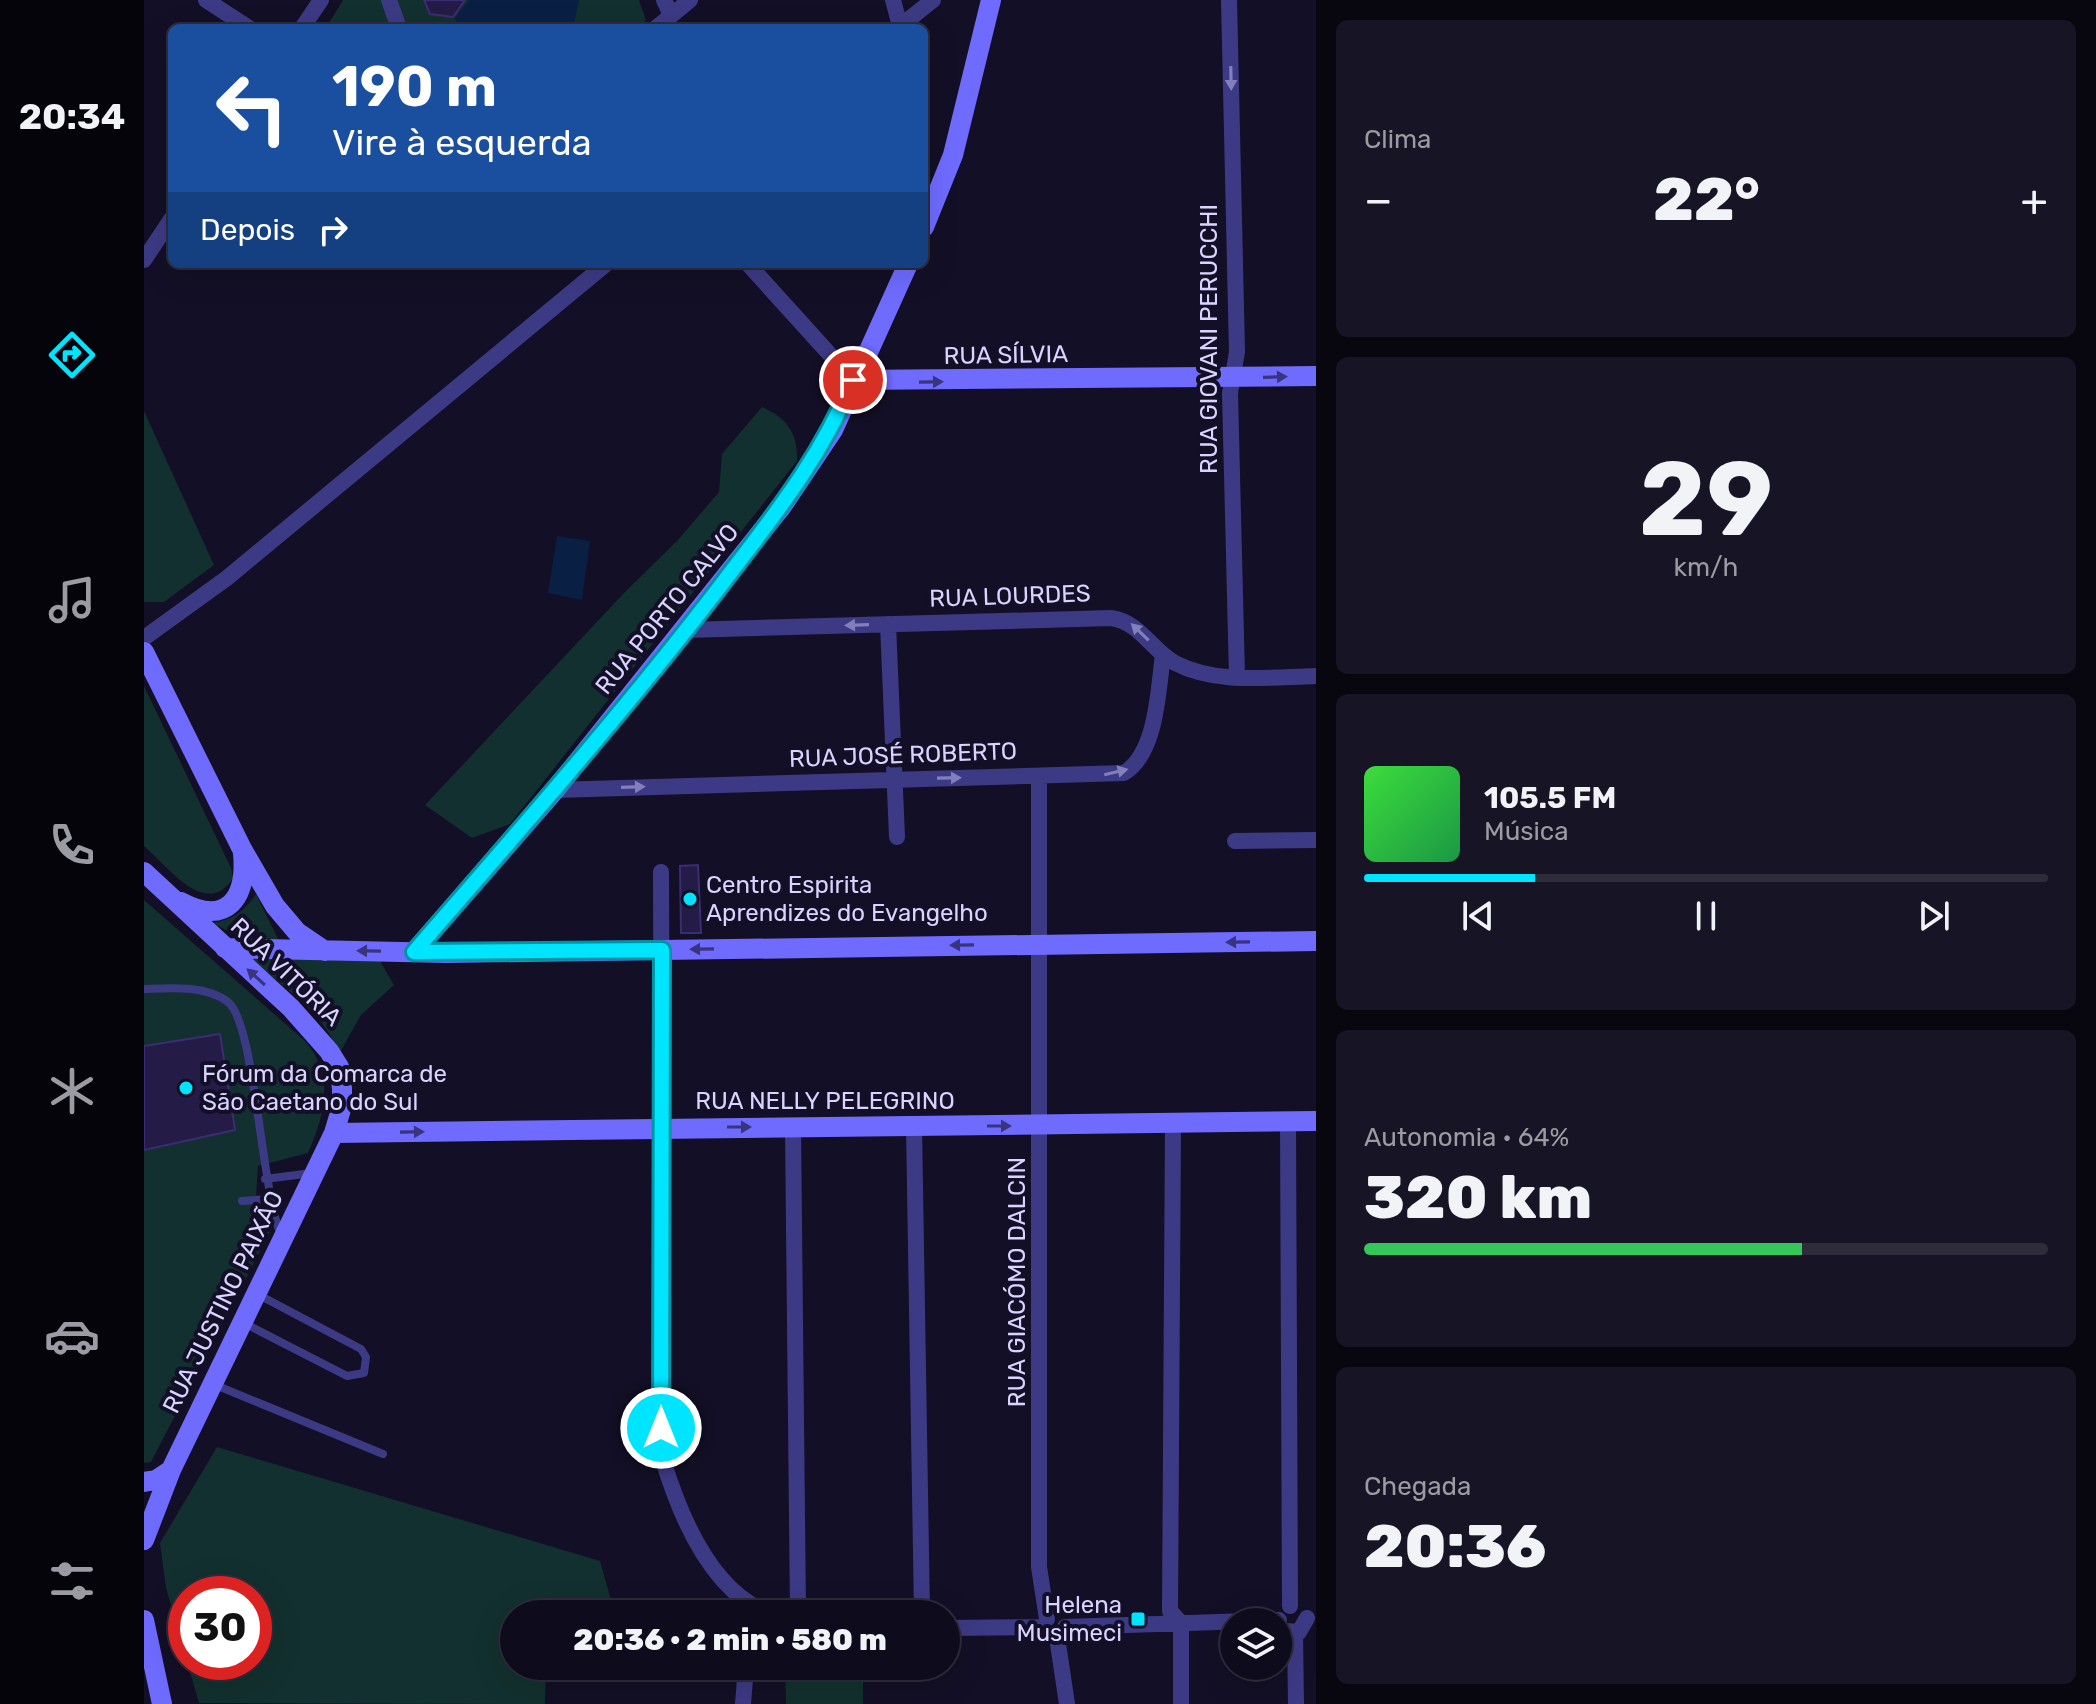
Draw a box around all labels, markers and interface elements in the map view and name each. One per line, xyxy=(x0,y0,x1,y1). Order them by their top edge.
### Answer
text: 190 m xyxy=(332,54,497,120)
icon: left xyxy=(200,56,304,160)
one-way arrow xyxy=(1224,66,1237,91)
text: 20:34 xyxy=(19,95,125,138)
text: Vire à esquerda xyxy=(332,121,592,164)
text: Clima xyxy=(1364,124,1431,155)
text: 22° xyxy=(1653,164,1760,235)
text: − xyxy=(1364,174,1393,226)
text: + xyxy=(2021,174,2048,226)
street label: RUA GIOVANI PERUCCHI xyxy=(1195,204,1223,474)
icon: right xyxy=(311,208,355,252)
text: Depois xyxy=(200,212,295,248)
icon: directions xyxy=(44,327,100,383)
street label: RUA SÍLVIA xyxy=(943,340,1069,370)
pin xyxy=(819,346,887,414)
icon: arrive xyxy=(831,358,875,402)
one-way arrow xyxy=(1263,371,1288,384)
one-way arrow xyxy=(919,376,944,388)
text: 29 xyxy=(1639,438,1773,561)
street label: RUA PORTO CALVO xyxy=(590,518,744,700)
text: km/h xyxy=(1674,552,1738,583)
icon: music xyxy=(44,572,100,628)
street label: RUA LOURDES xyxy=(929,579,1091,613)
one-way arrow xyxy=(844,618,869,631)
one-way arrow xyxy=(1131,623,1150,642)
street label: RUA JOSÉ ROBERTO xyxy=(788,737,1018,773)
one-way arrow xyxy=(1104,766,1129,778)
one-way arrow xyxy=(937,772,962,784)
text: 105.5 FM xyxy=(1484,780,1616,816)
one-way arrow xyxy=(621,781,646,794)
text: Música xyxy=(1484,816,1569,847)
icon: phone xyxy=(44,817,100,873)
place label: Centro Espirita Aprendizes do Evangelho xyxy=(706,871,988,927)
marker: Centro Espirita Aprendizes do Evangelho xyxy=(681,890,699,908)
icon: previous xyxy=(1456,894,1500,938)
icon: pause xyxy=(1684,894,1728,938)
icon: next xyxy=(1912,894,1956,938)
street label: RUA VITÓRIA xyxy=(225,912,347,1032)
one-way arrow xyxy=(1225,936,1250,949)
one-way arrow xyxy=(949,939,974,952)
one-way arrow xyxy=(689,943,714,955)
one-way arrow xyxy=(356,945,381,958)
one-way arrow xyxy=(247,968,266,986)
place label: Fórum da Comarca de São Caetano do Sul xyxy=(202,1060,447,1116)
icon: climate xyxy=(44,1063,100,1119)
marker: Fórum da Comarca de São Caetano do Sul xyxy=(177,1079,195,1097)
street label: RUA NELLY PELEGRINO xyxy=(695,1087,955,1115)
one-way arrow xyxy=(987,1120,1012,1132)
one-way arrow xyxy=(727,1121,752,1134)
text: Autonomia · 64% xyxy=(1364,1122,1569,1153)
one-way arrow xyxy=(400,1126,425,1138)
street label: RUA GIACÓMO DALCIN xyxy=(1003,1157,1031,1407)
text: 320 km xyxy=(1364,1162,1592,1233)
street label: RUA JUSTINO PAIXÃO xyxy=(157,1186,289,1418)
icon: car xyxy=(44,1308,100,1364)
position arrow xyxy=(619,1386,703,1470)
text: Chegada xyxy=(1364,1471,1471,1502)
text: 20:36 xyxy=(1364,1511,1546,1582)
icon: filters xyxy=(44,1553,100,1609)
speed limit sign: 30 xyxy=(168,1576,272,1680)
place label: Helena Musimeci xyxy=(1017,1591,1122,1647)
map controls xyxy=(1220,1608,1292,1680)
button: layers xyxy=(1220,1608,1292,1680)
marker: Helena Musimeci xyxy=(1129,1610,1147,1628)
text: 20:36 · 2 min · 580 m xyxy=(573,1622,887,1658)

